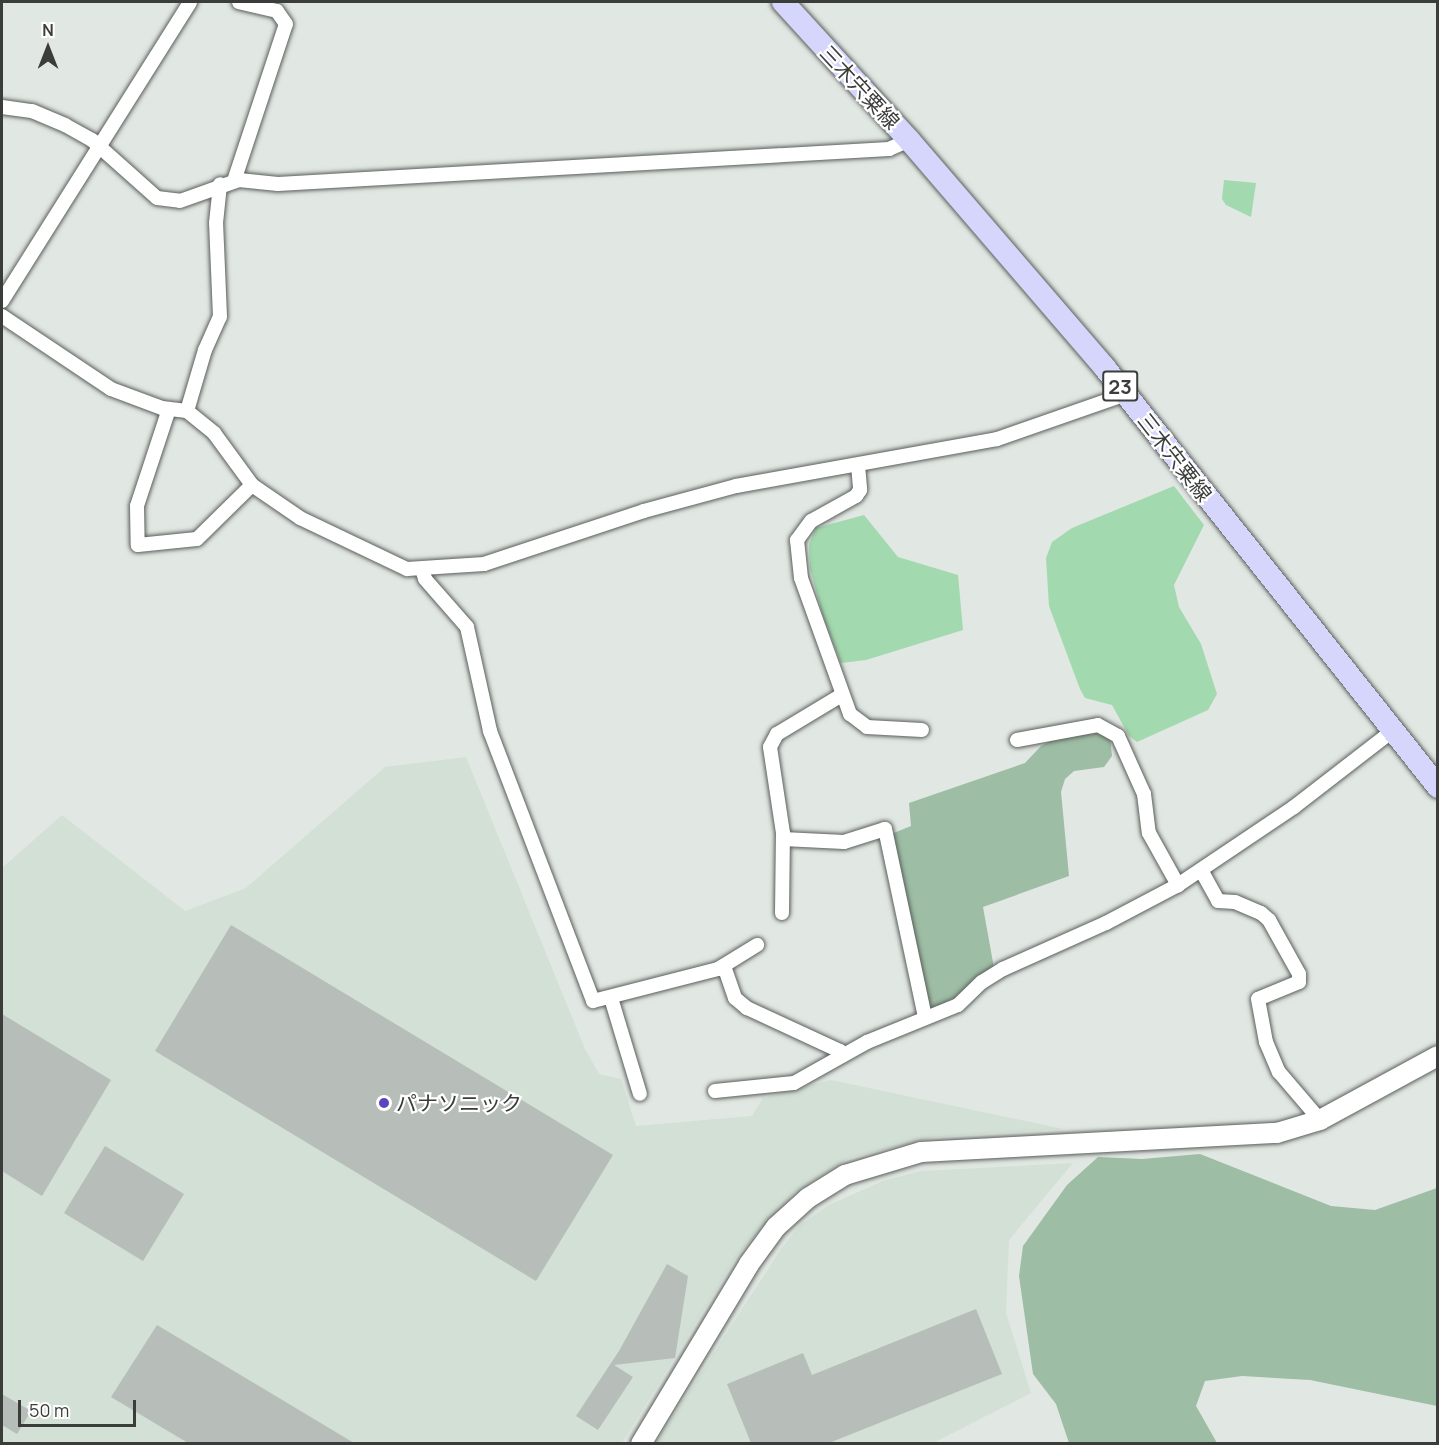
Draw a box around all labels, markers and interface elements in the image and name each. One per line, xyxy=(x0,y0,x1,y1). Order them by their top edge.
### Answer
north arrow xyxy=(18,18,78,78)
text: N xyxy=(42,19,54,41)
street label: 三木宍粟線 xyxy=(815,40,905,134)
road number: 23 xyxy=(1102,369,1138,403)
street label: 三木宍粟線 xyxy=(1133,408,1217,506)
place label: パナソニック xyxy=(396,1090,522,1116)
marker: パナソニック xyxy=(377,1096,391,1110)
scale bar xyxy=(21,1388,140,1426)
text: 50 m xyxy=(29,1398,69,1422)

